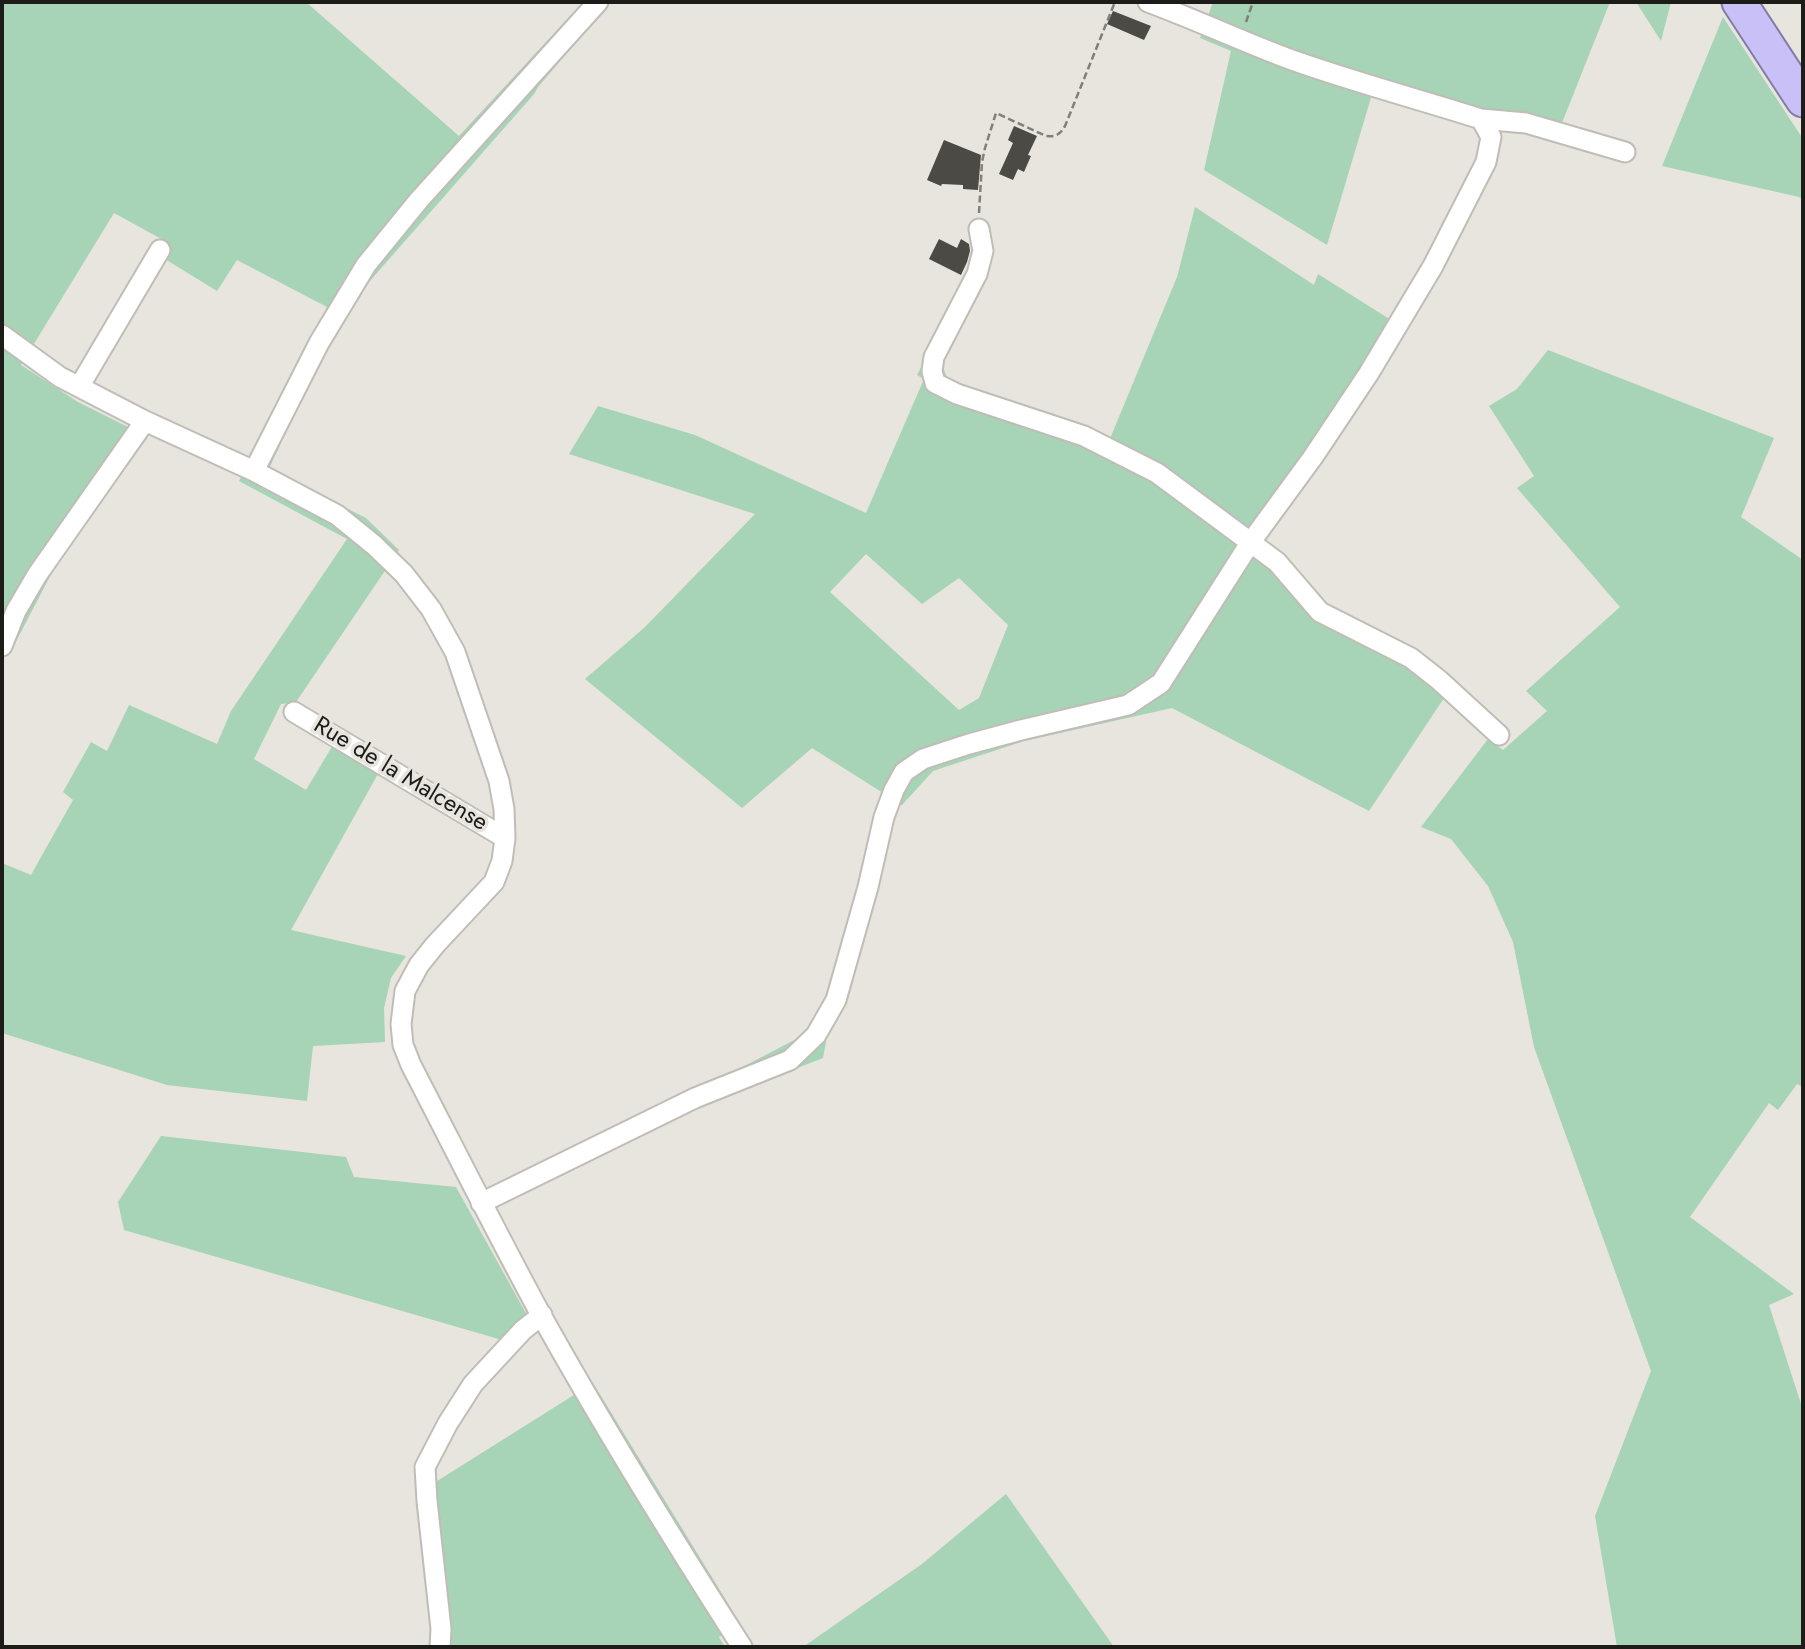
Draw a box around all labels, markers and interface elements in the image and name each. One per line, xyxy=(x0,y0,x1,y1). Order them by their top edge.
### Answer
street label: Rue de la Malcense xyxy=(308,712,492,838)

